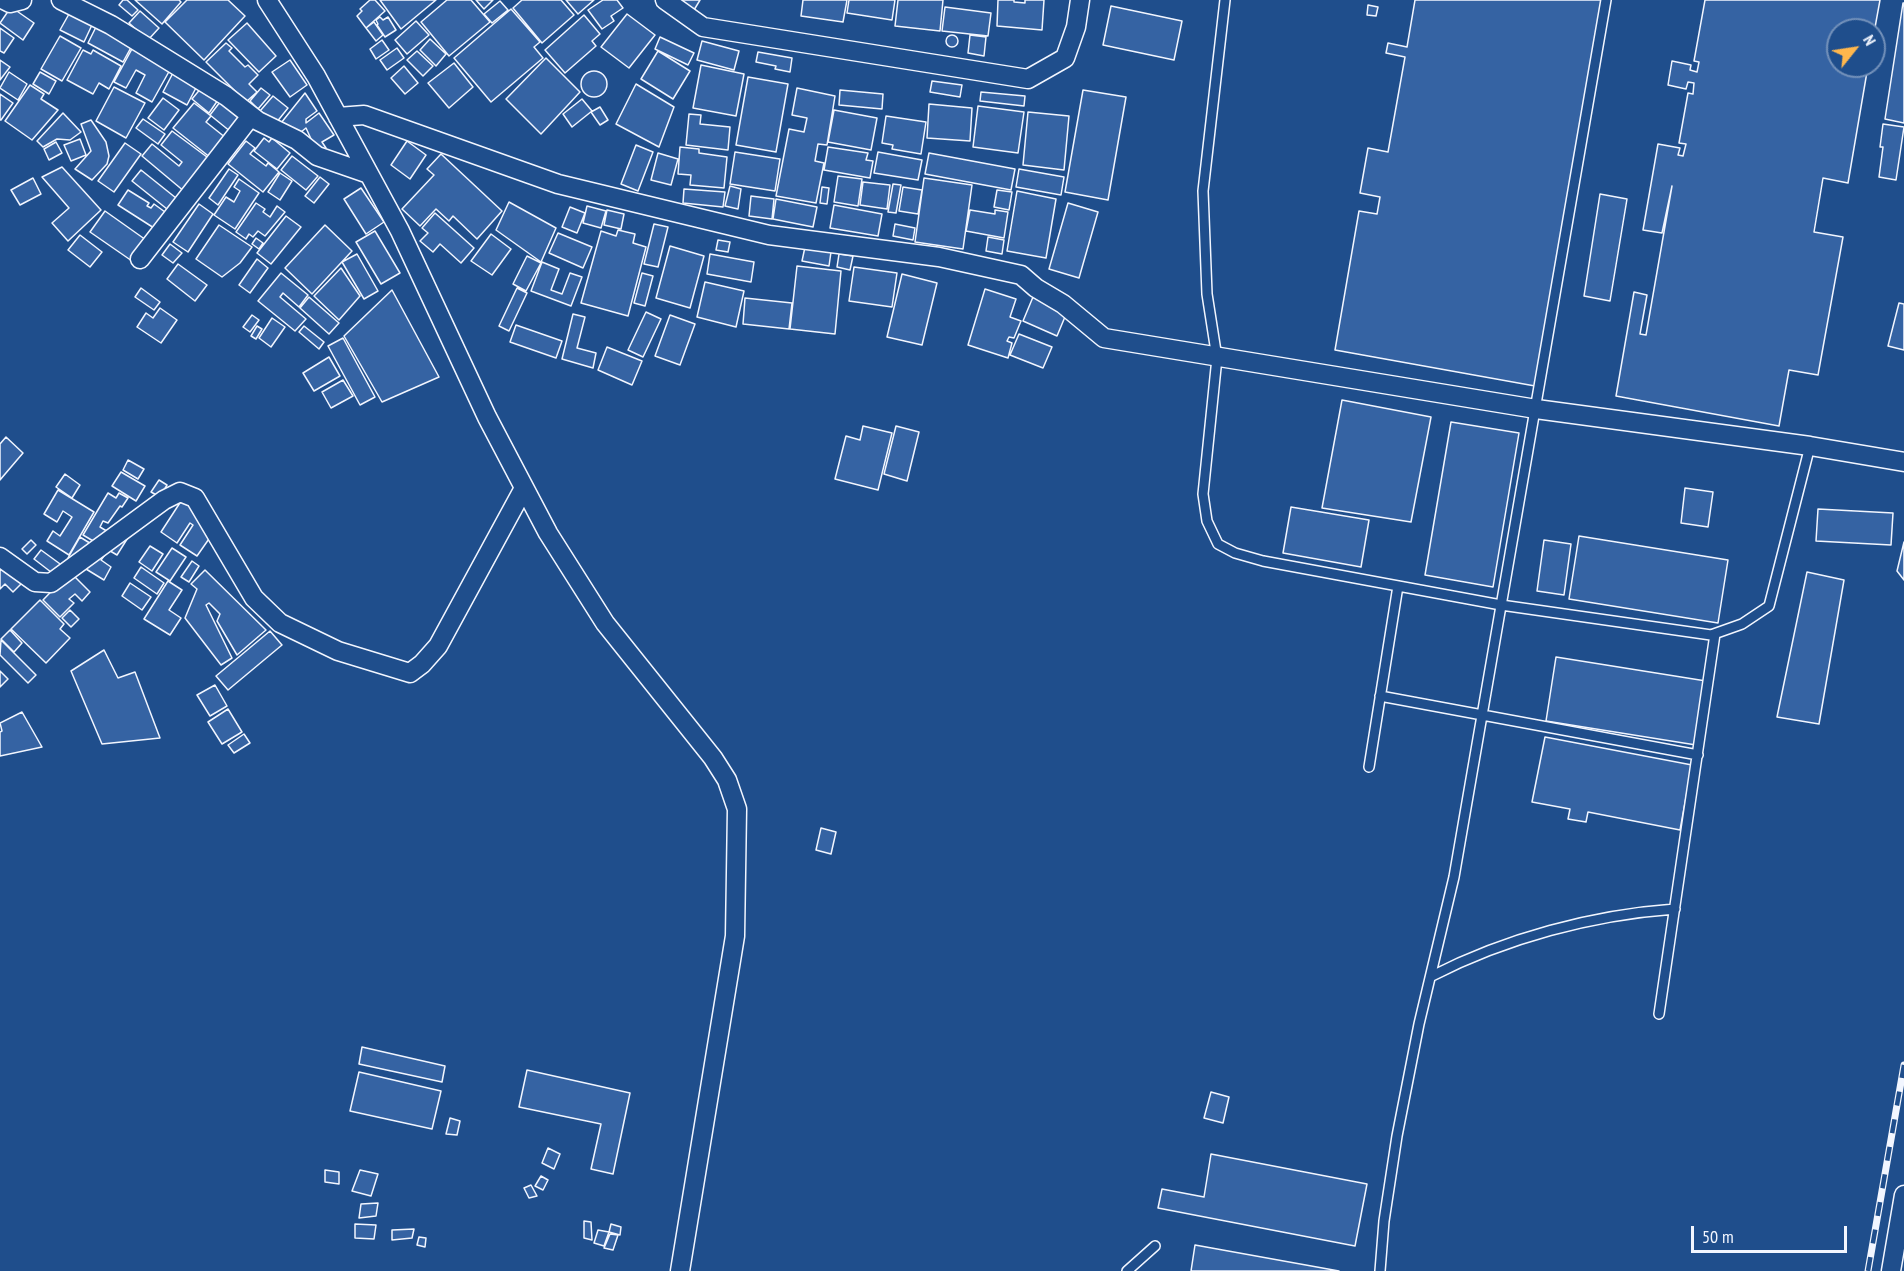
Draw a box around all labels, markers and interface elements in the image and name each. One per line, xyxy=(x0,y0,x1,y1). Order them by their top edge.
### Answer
north arrow xyxy=(1826,18,1886,78)
text: N xyxy=(1859,31,1881,49)
scale bar xyxy=(1694,1214,1850,1252)
text: 50 m xyxy=(1702,1225,1734,1248)

